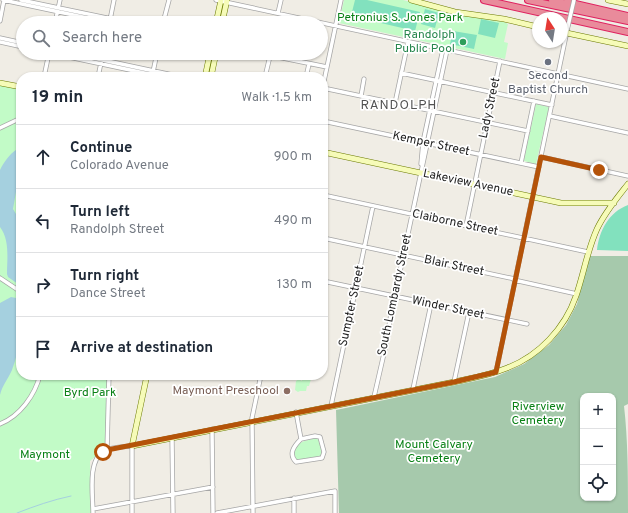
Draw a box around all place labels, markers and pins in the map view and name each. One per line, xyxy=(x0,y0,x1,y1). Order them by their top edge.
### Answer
place label: Randolph Public Pool xyxy=(395,27,455,57)
marker: Randolph Public Pool xyxy=(458,37,468,47)
marker: Second Baptist Church xyxy=(543,57,553,67)
place label: Second Baptist Church xyxy=(508,68,588,98)
place label: Maymont Preschool xyxy=(173,383,279,399)
marker: Maymont Preschool xyxy=(282,386,292,396)

